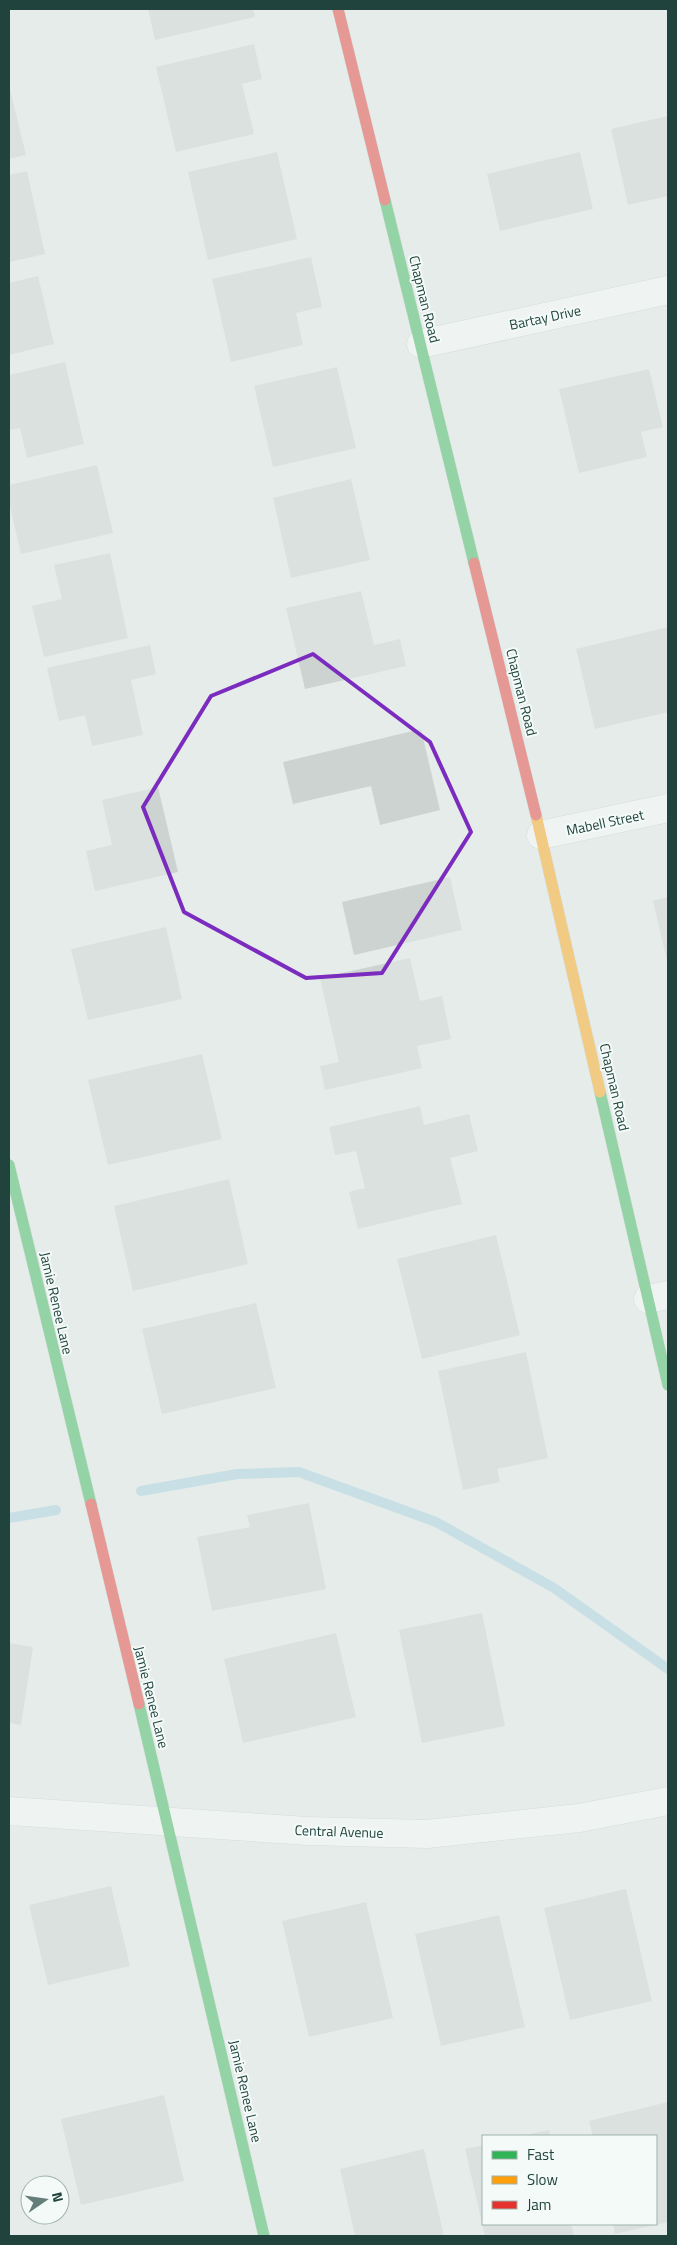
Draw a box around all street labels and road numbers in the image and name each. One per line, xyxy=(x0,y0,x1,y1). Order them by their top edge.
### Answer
street label: Chapman Road xyxy=(404,253,446,345)
street label: Bartay Drive xyxy=(507,299,583,335)
street label: Chapman Road xyxy=(501,646,543,738)
street label: Mabell Street xyxy=(564,804,646,840)
street label: Chapman Road xyxy=(595,1041,635,1133)
street label: Jamie Renee Lane xyxy=(35,1250,79,1356)
street label: Jamie Renee Lane xyxy=(129,1644,175,1750)
street label: Central Avenue xyxy=(294,1819,384,1843)
street label: Jamie Renee Lane xyxy=(224,2038,268,2144)

